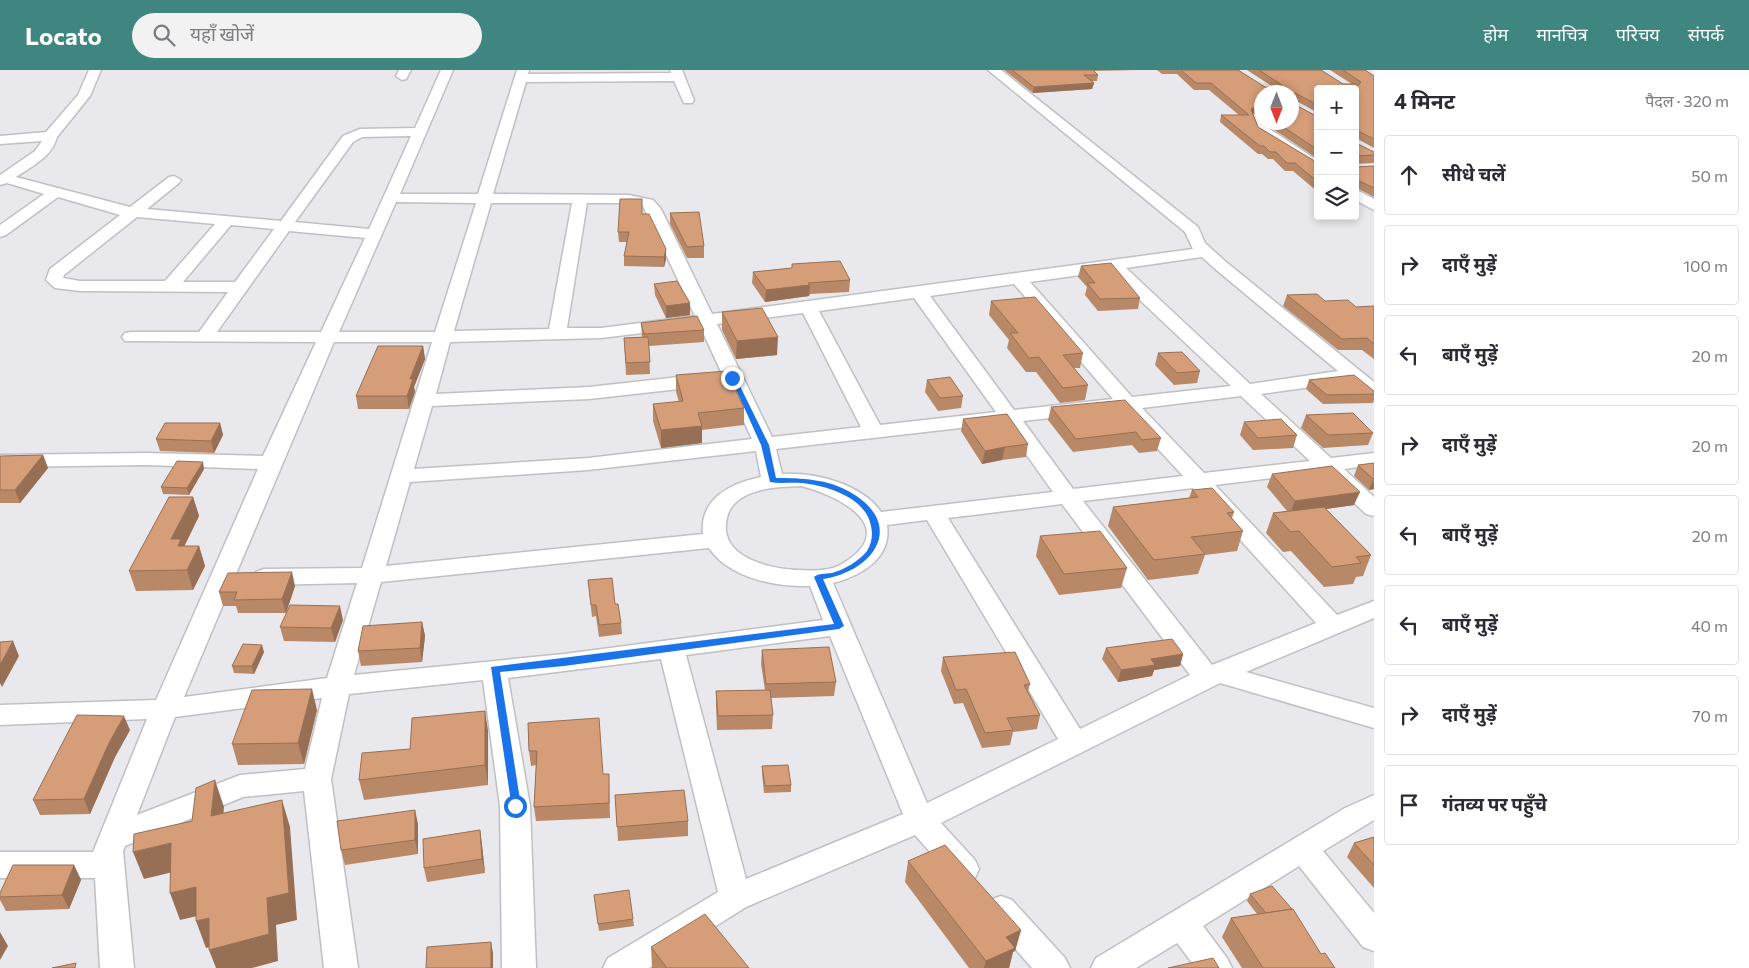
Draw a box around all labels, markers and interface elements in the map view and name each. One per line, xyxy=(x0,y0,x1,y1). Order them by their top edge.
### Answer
search box xyxy=(132,13,482,58)
text: Locato xyxy=(25,21,102,50)
icon: search xyxy=(150,21,178,49)
text: यहाँ खोजें xyxy=(190,22,254,45)
text: होम xyxy=(1483,23,1508,45)
text: मानचित्र xyxy=(1536,23,1588,45)
text: परिचय xyxy=(1616,23,1660,45)
text: संपर्क xyxy=(1688,23,1724,45)
north arrow xyxy=(1254,85,1299,130)
map controls xyxy=(1314,85,1359,220)
button: + xyxy=(1314,85,1359,130)
text: 4 मिनट xyxy=(1394,88,1455,113)
text: पैदल · 320 m xyxy=(1645,91,1729,110)
button: − xyxy=(1314,130,1359,175)
icon: ahead xyxy=(1395,161,1423,189)
text: सीधे चलें xyxy=(1442,162,1506,185)
text: 50 m xyxy=(1691,166,1728,185)
button: layers xyxy=(1314,175,1359,220)
icon: right xyxy=(1395,251,1423,279)
text: दाएँ मुड़ें xyxy=(1442,252,1497,275)
text: 100 m xyxy=(1683,256,1728,275)
icon: left xyxy=(1395,341,1423,369)
text: बाएँ मुड़ें xyxy=(1442,342,1498,365)
text: 20 m xyxy=(1692,346,1728,365)
route end xyxy=(721,367,744,390)
icon: right xyxy=(1395,431,1423,459)
text: दाएँ मुड़ें xyxy=(1442,432,1497,455)
text: 20 m xyxy=(1692,436,1728,455)
icon: left xyxy=(1395,521,1423,549)
text: बाएँ मुड़ें xyxy=(1442,522,1498,545)
text: 20 m xyxy=(1692,526,1728,545)
icon: left xyxy=(1395,611,1423,639)
text: बाएँ मुड़ें xyxy=(1442,612,1498,635)
text: 40 m xyxy=(1691,616,1728,635)
icon: right xyxy=(1395,701,1423,729)
text: दाएँ मुड़ें xyxy=(1442,702,1497,725)
text: 70 m xyxy=(1692,706,1728,725)
icon: arrive xyxy=(1395,791,1423,819)
text: गंतव्य पर पहुँचे xyxy=(1442,792,1547,815)
route start xyxy=(504,795,527,818)

